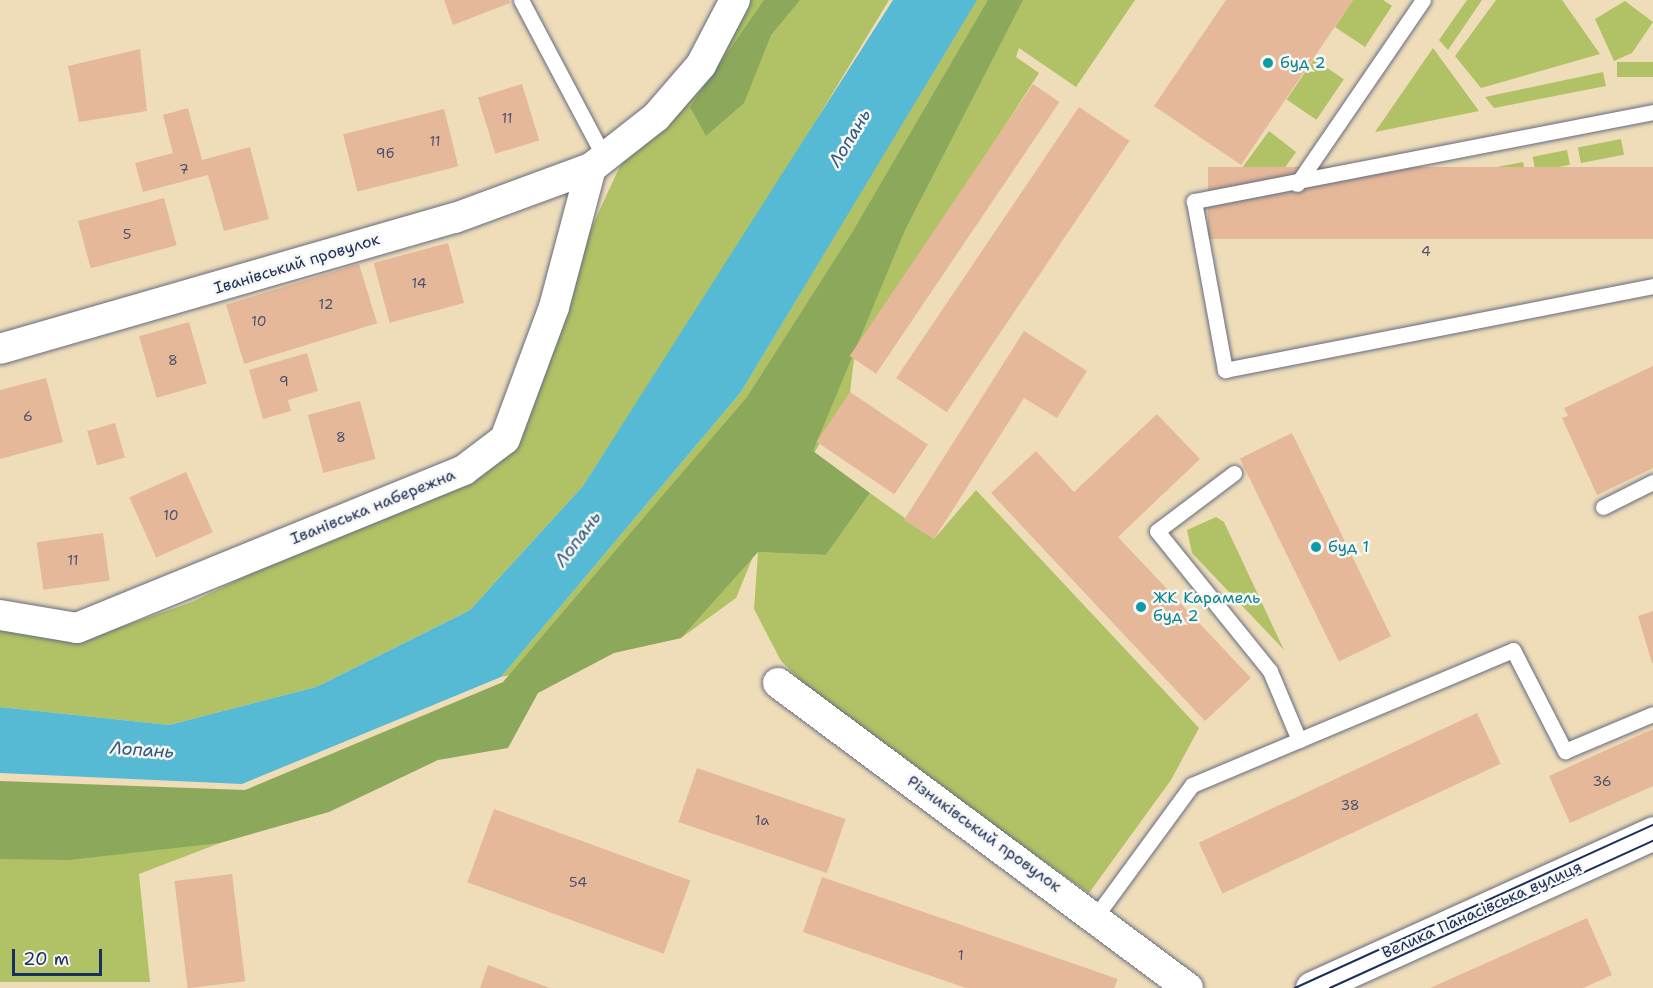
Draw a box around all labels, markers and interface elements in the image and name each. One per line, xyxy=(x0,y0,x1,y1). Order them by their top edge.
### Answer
place label: буд 2 xyxy=(1280,53,1326,73)
marker: буд 2 xyxy=(1261,56,1275,70)
water label: Лопань xyxy=(824,105,876,171)
house number: 11 xyxy=(501,110,513,126)
house number: 11 xyxy=(429,133,441,149)
house number: 9б xyxy=(376,145,394,161)
house number: 7 xyxy=(179,161,189,177)
house number: 5 xyxy=(123,226,131,242)
street label: Іванівський провулок xyxy=(212,230,382,298)
house number: 4 xyxy=(1421,243,1431,259)
house number: 14 xyxy=(411,275,427,291)
house number: 12 xyxy=(319,296,333,312)
house number: 10 xyxy=(251,313,267,329)
house number: 8 xyxy=(168,352,178,368)
house number: 9 xyxy=(279,373,289,389)
house number: 6 xyxy=(23,408,33,424)
house number: 8 xyxy=(336,429,346,445)
street label: Іванівська набережна xyxy=(288,465,458,549)
house number: 10 xyxy=(163,507,179,523)
water label: Лопань xyxy=(550,507,606,571)
place label: буд 1 xyxy=(1328,537,1369,557)
marker: буд 1 xyxy=(1309,540,1323,554)
house number: 11 xyxy=(67,552,79,568)
place label: ЖК Карамель буд 2 xyxy=(1153,588,1260,626)
marker: ЖК Карамель буд 2 xyxy=(1134,600,1148,614)
water label: Лопань xyxy=(109,737,175,763)
street label: Різниківський провулок xyxy=(903,772,1065,896)
house number: 36 xyxy=(1592,773,1612,789)
house number: 38 xyxy=(1340,797,1360,813)
house number: 1а xyxy=(755,812,769,828)
street label: Велика Панасівська вулиця xyxy=(1379,857,1585,963)
house number: 54 xyxy=(569,874,587,890)
scale bar xyxy=(15,937,105,975)
text: 20 m xyxy=(23,947,69,971)
house number: 1 xyxy=(958,947,964,963)

